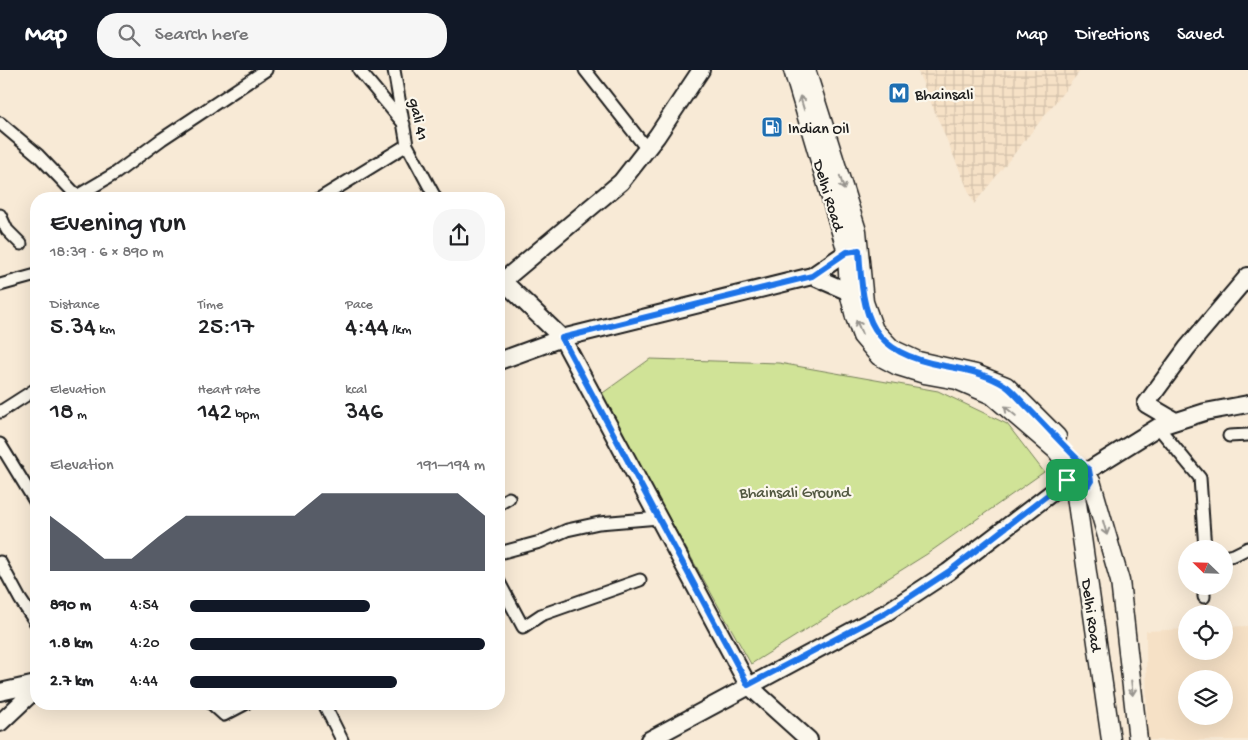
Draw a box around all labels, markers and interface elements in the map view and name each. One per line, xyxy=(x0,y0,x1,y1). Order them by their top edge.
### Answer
search box xyxy=(97,13,447,58)
text: Map xyxy=(25,21,67,50)
icon: search xyxy=(115,21,143,49)
text: Search here xyxy=(155,24,248,47)
text: Map xyxy=(1016,25,1048,46)
text: Directions xyxy=(1076,25,1149,46)
text: Saved xyxy=(1177,25,1223,46)
metro station icon: Bhainsali xyxy=(887,81,911,105)
place label: Bhainsali xyxy=(914,87,974,106)
one-way arrow xyxy=(797,95,807,111)
street label: gali 41 xyxy=(403,97,430,143)
fuel station icon: Indian Oil xyxy=(760,115,784,139)
place label: Indian Oil xyxy=(788,121,849,140)
street label: Delhi Road xyxy=(807,157,847,235)
one-way arrow xyxy=(838,175,848,191)
text: Evening run xyxy=(50,208,186,241)
button: share xyxy=(433,209,485,261)
text: 18:39 · 6 × 890 m xyxy=(50,244,164,263)
text: Distance xyxy=(50,297,99,314)
text: Time xyxy=(198,297,223,314)
text: Pace xyxy=(345,297,373,314)
text: 5.34 xyxy=(50,314,96,343)
text: 25:17 xyxy=(198,314,254,343)
text: 4:44 xyxy=(345,314,389,343)
one-way arrow xyxy=(853,320,863,335)
text: km xyxy=(96,322,115,339)
text: /km xyxy=(389,322,412,339)
text: Elevation xyxy=(50,382,106,399)
text: Heart rate xyxy=(198,382,260,399)
text: kcal xyxy=(345,382,367,399)
text: 18 xyxy=(50,399,74,428)
text: 142 xyxy=(198,399,232,428)
text: 346 xyxy=(345,399,383,428)
one-way arrow xyxy=(1004,405,1017,417)
text: m xyxy=(74,407,87,424)
text: bpm xyxy=(232,407,259,424)
text: Elevation xyxy=(50,457,114,476)
text: 191–194 m xyxy=(417,457,485,476)
pin xyxy=(1046,459,1088,501)
icon: arrive xyxy=(1053,466,1081,494)
park label: Bhainsali Ground xyxy=(739,485,852,504)
one-way arrow xyxy=(1100,520,1110,536)
north arrow xyxy=(1178,540,1232,595)
map controls xyxy=(1178,540,1233,725)
street label: Delhi Road xyxy=(1075,577,1104,655)
text: 890 m xyxy=(50,597,91,616)
text: 4:54 xyxy=(130,597,159,616)
button: locate xyxy=(1178,605,1233,660)
text: 1.8 km xyxy=(50,635,93,654)
text: 4:20 xyxy=(130,635,160,654)
button: layers xyxy=(1178,670,1233,725)
text: 2.7 km xyxy=(50,673,93,692)
text: 4:44 xyxy=(130,673,158,692)
one-way arrow xyxy=(1127,679,1137,695)

